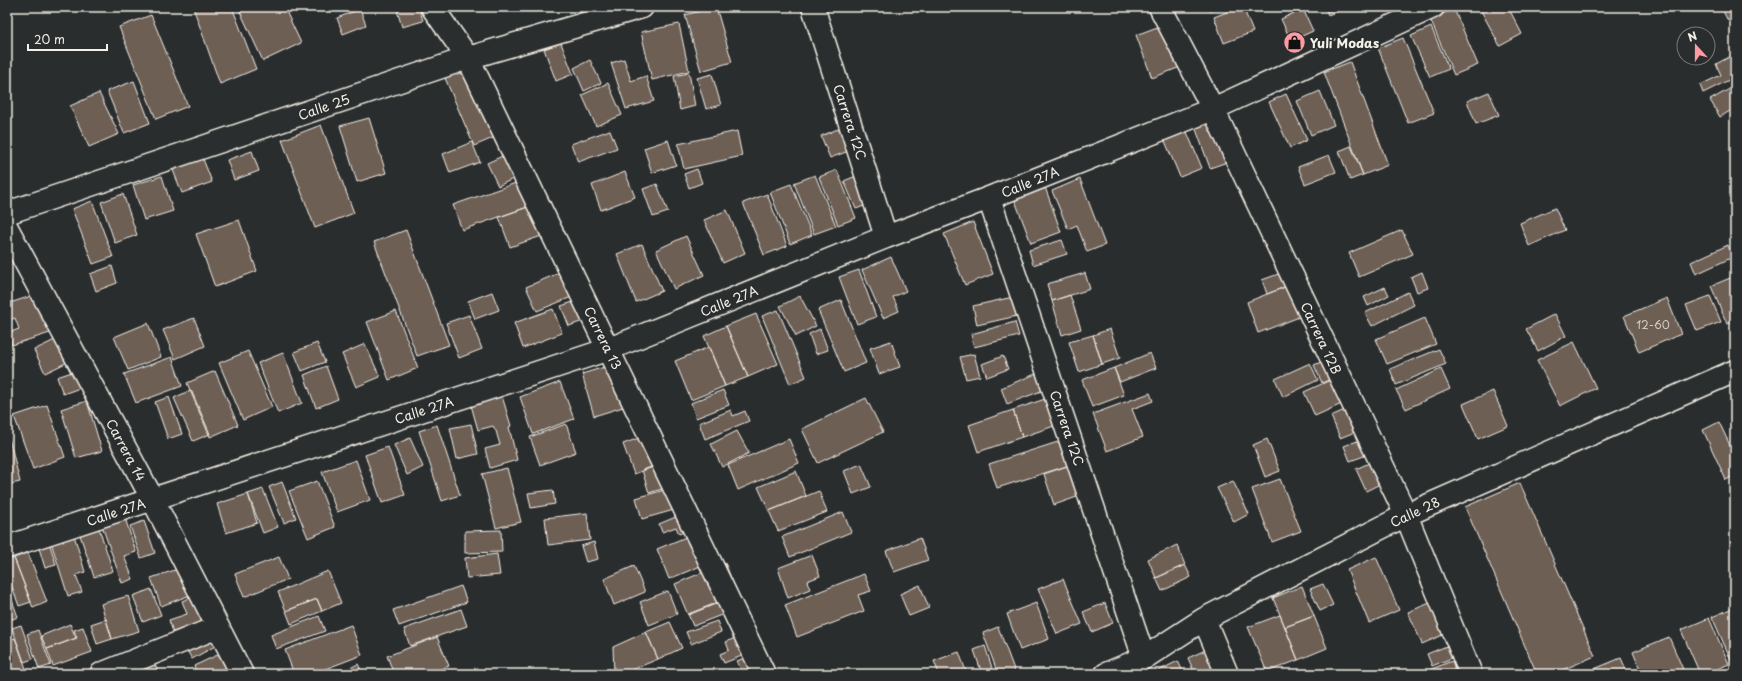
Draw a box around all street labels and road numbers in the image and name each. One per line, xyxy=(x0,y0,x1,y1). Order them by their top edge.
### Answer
street label: Carrera 12C xyxy=(829,82,872,162)
street label: Calle 25 xyxy=(295,89,352,124)
street label: Calle 27A xyxy=(998,161,1062,202)
street label: Calle 27A xyxy=(697,280,761,321)
street label: Carrera 12B xyxy=(1297,299,1346,377)
street label: Carrera 13 xyxy=(580,303,627,373)
street label: Carrera 12C xyxy=(1046,388,1089,468)
street label: Calle 27A xyxy=(392,391,456,428)
street label: Carrera 14 xyxy=(102,415,151,484)
street label: Calle 28 xyxy=(1387,492,1443,531)
street label: Calle 27A xyxy=(84,493,148,530)

